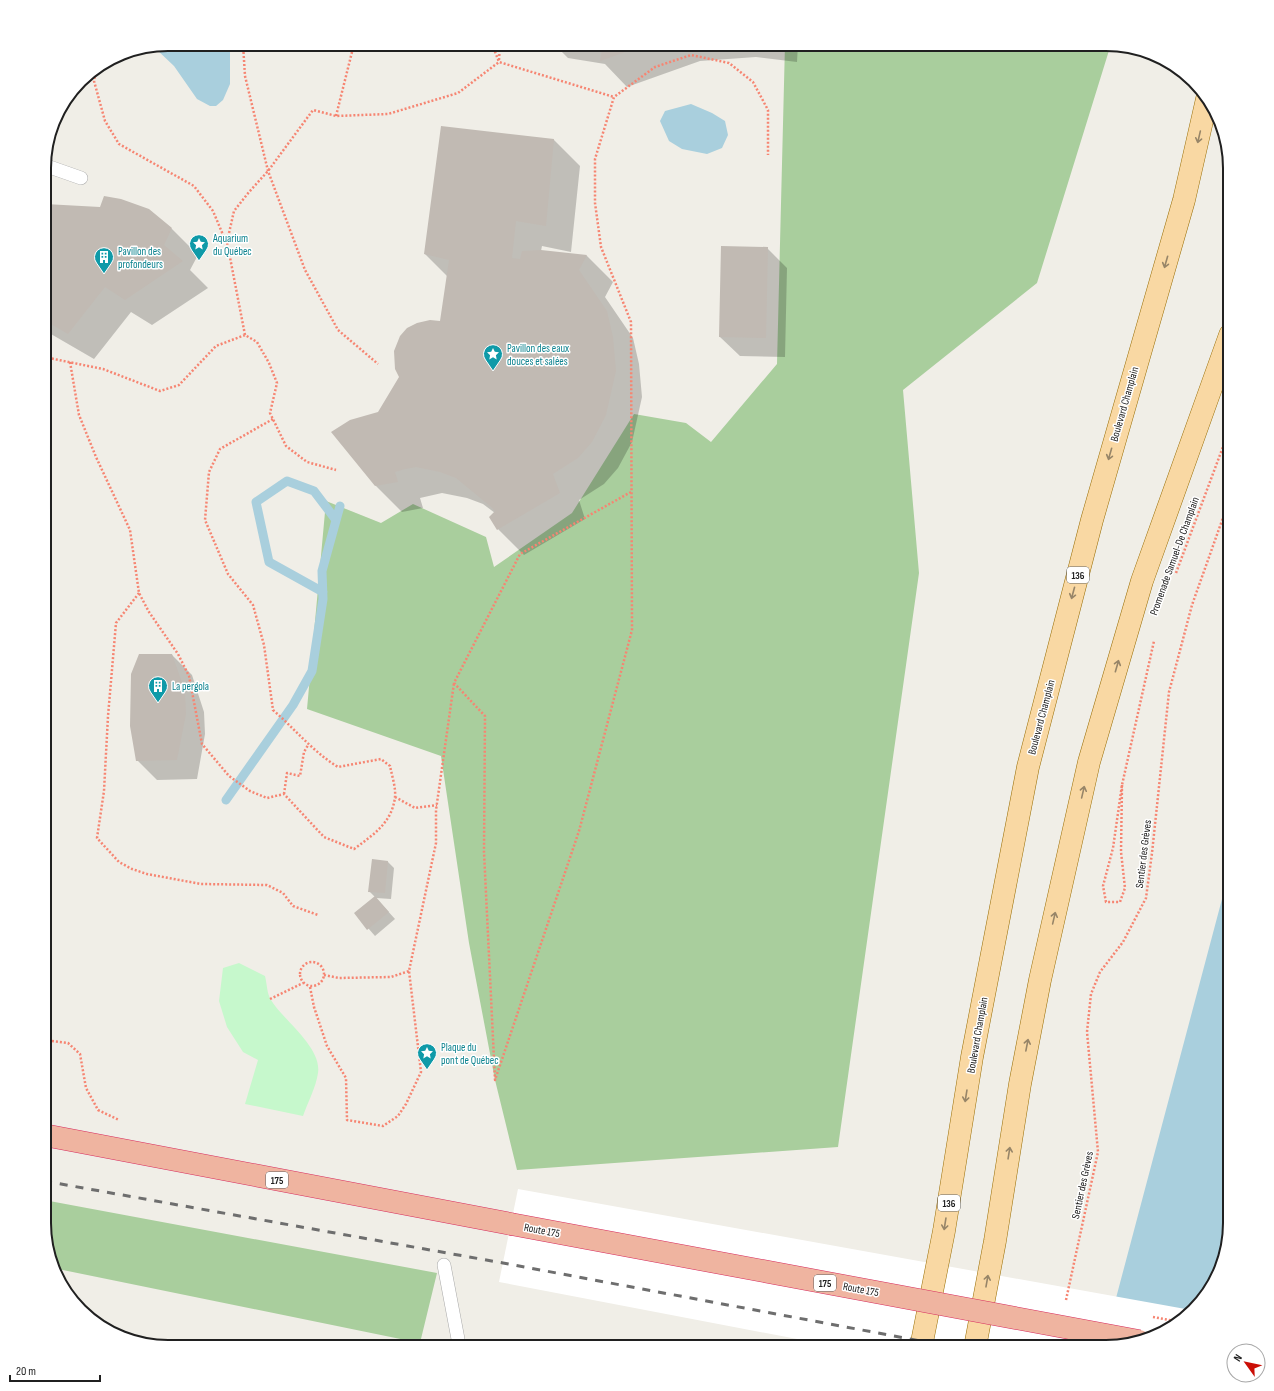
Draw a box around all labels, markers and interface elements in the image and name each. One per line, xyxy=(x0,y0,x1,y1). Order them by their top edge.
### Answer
one-way arrow xyxy=(1194,130,1202,143)
place label: Aquarium du Québec xyxy=(212,232,252,258)
place icon: Aquarium du Québec xyxy=(188,233,210,261)
place label: Pavillon des profondeurs xyxy=(118,245,163,271)
building icon: Pavillon des profondeurs xyxy=(93,246,115,274)
one-way arrow xyxy=(1161,255,1169,268)
place label: Pavillon des eaux douces et salées xyxy=(507,342,569,368)
place icon: Pavillon des eaux douces et salées xyxy=(482,343,504,371)
street label: Boulevard Champlain xyxy=(1108,365,1141,443)
one-way arrow xyxy=(1106,448,1113,461)
street label: Promenade Samuel-De Champlain xyxy=(1147,495,1202,617)
road number: 136 xyxy=(1067,567,1089,583)
one-way arrow xyxy=(1069,587,1076,600)
one-way arrow xyxy=(1114,660,1121,673)
building icon: La pergola xyxy=(147,675,169,703)
street label: Boulevard Champlain xyxy=(1025,678,1058,756)
place label: La pergola xyxy=(172,680,209,693)
one-way arrow xyxy=(1079,785,1087,798)
street label: Sentier des Grèves xyxy=(1133,819,1154,889)
one-way arrow xyxy=(1051,912,1058,925)
street label: Boulevard Champlain xyxy=(964,996,991,1074)
one-way arrow xyxy=(1024,1039,1032,1052)
place label: Plaque du pont de Québec xyxy=(441,1041,499,1067)
place icon: Plaque du pont de Québec xyxy=(416,1042,438,1070)
one-way arrow xyxy=(962,1089,970,1102)
one-way arrow xyxy=(1005,1147,1013,1160)
street label: Sentier des Grèves xyxy=(1069,1150,1096,1220)
road number: 175 xyxy=(266,1172,288,1188)
road number: 136 xyxy=(938,1195,960,1211)
one-way arrow xyxy=(941,1217,949,1230)
street label: Route 175 xyxy=(523,1221,561,1240)
road number: 175 xyxy=(814,1275,836,1291)
one-way arrow xyxy=(984,1275,992,1288)
street label: Route 175 xyxy=(842,1280,880,1299)
north arrow xyxy=(1226,1343,1266,1383)
text: N xyxy=(1231,1352,1245,1364)
scale bar xyxy=(10,1357,100,1383)
text: 20 m xyxy=(16,1364,36,1379)

